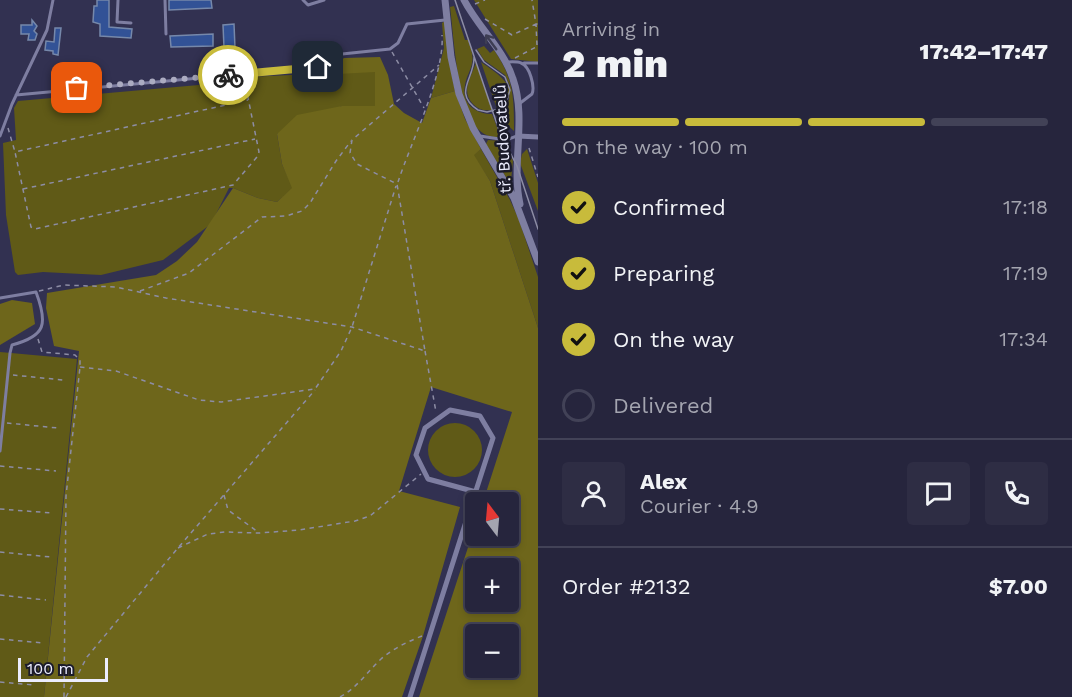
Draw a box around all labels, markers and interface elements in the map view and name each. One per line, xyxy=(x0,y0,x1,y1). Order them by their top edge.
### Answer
text: Arriving in xyxy=(562,17,660,41)
one-way arrow xyxy=(485,34,497,50)
text: 17:42–17:47 xyxy=(920,39,1048,64)
pin xyxy=(292,41,343,92)
text: 2 min xyxy=(562,41,668,86)
courier xyxy=(198,45,258,105)
icon: home xyxy=(301,50,334,83)
icon: bike xyxy=(212,59,245,92)
pin xyxy=(51,62,102,113)
icon: bag xyxy=(60,71,93,104)
street label: tř. Budovatelů xyxy=(490,84,515,194)
text: On the way · 100 m xyxy=(562,135,748,159)
icon: check xyxy=(562,191,595,224)
text: Confirmed xyxy=(613,195,726,220)
text: 17:18 xyxy=(1003,195,1048,219)
icon: check xyxy=(562,257,595,290)
text: Preparing xyxy=(613,261,714,286)
text: 17:19 xyxy=(1003,261,1048,285)
icon: check xyxy=(562,323,595,356)
text: On the way xyxy=(613,327,734,352)
text: 17:34 xyxy=(999,327,1048,351)
text: Delivered xyxy=(613,393,713,418)
button: person xyxy=(562,462,625,525)
button: chat xyxy=(907,462,970,525)
button: phone xyxy=(985,462,1048,525)
text: Alex xyxy=(640,469,687,494)
north arrow xyxy=(465,492,519,546)
map controls xyxy=(465,492,519,678)
text: Courier · 4.9 xyxy=(640,494,759,518)
button: + xyxy=(465,558,519,612)
text: Order #2132 xyxy=(562,574,691,599)
text: $7.00 xyxy=(989,574,1048,599)
button: − xyxy=(465,624,519,678)
scale bar xyxy=(18,655,108,682)
text: 100 m xyxy=(27,659,74,678)

